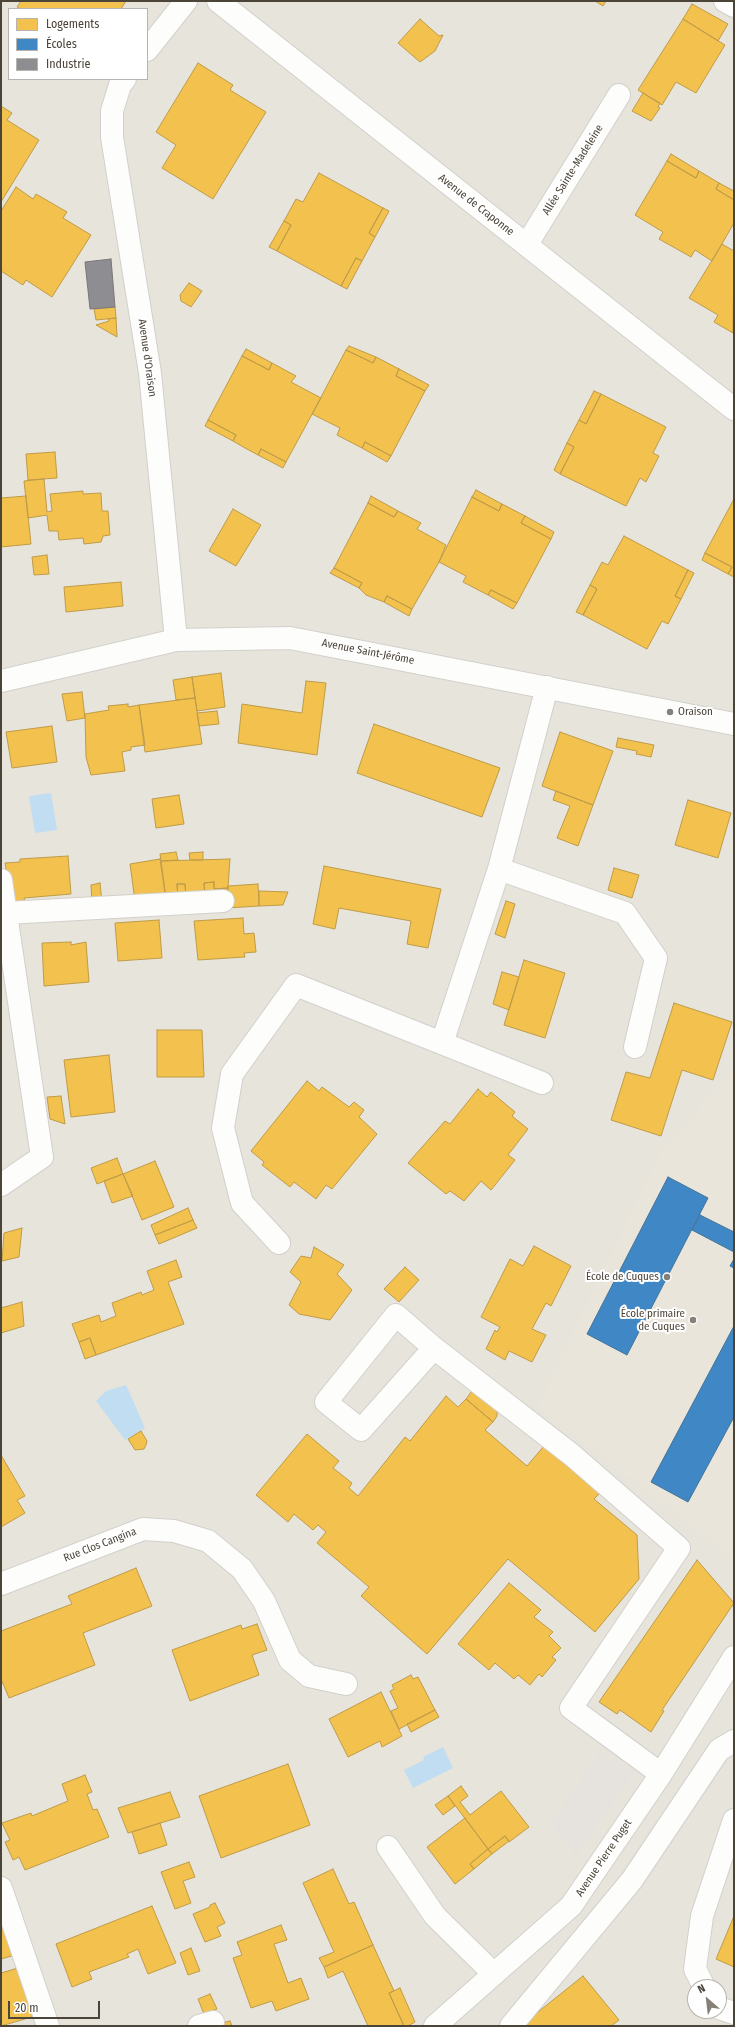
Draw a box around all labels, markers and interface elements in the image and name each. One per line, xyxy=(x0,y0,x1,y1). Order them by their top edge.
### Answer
legend xyxy=(8,8,148,80)
text: Logements xyxy=(46,17,99,31)
text: Écoles xyxy=(46,37,77,51)
text: Industrie xyxy=(46,57,90,71)
street label: Allée Sainte-Madeleine xyxy=(540,122,606,218)
street label: Avenue de Craponne xyxy=(435,171,517,239)
street label: Avenue d'Oraison xyxy=(135,318,159,398)
street label: Avenue Saint-Jérôme xyxy=(321,637,415,667)
place label: Oraison xyxy=(678,705,713,719)
marker: Oraison xyxy=(665,707,675,717)
place label: École de Cuques xyxy=(586,1270,659,1284)
marker: École de Cuques xyxy=(662,1272,672,1282)
place label: École primaire de Cuques xyxy=(621,1307,685,1333)
marker: École primaire de Cuques xyxy=(688,1315,698,1325)
street label: Rue Clos Cangina xyxy=(62,1525,138,1565)
street label: Avenue Pierre Puget xyxy=(573,1817,635,1899)
north arrow xyxy=(687,1979,727,2019)
text: N xyxy=(696,1982,708,1996)
scale bar xyxy=(10,1993,102,2019)
text: 20 m xyxy=(15,2001,39,2015)

